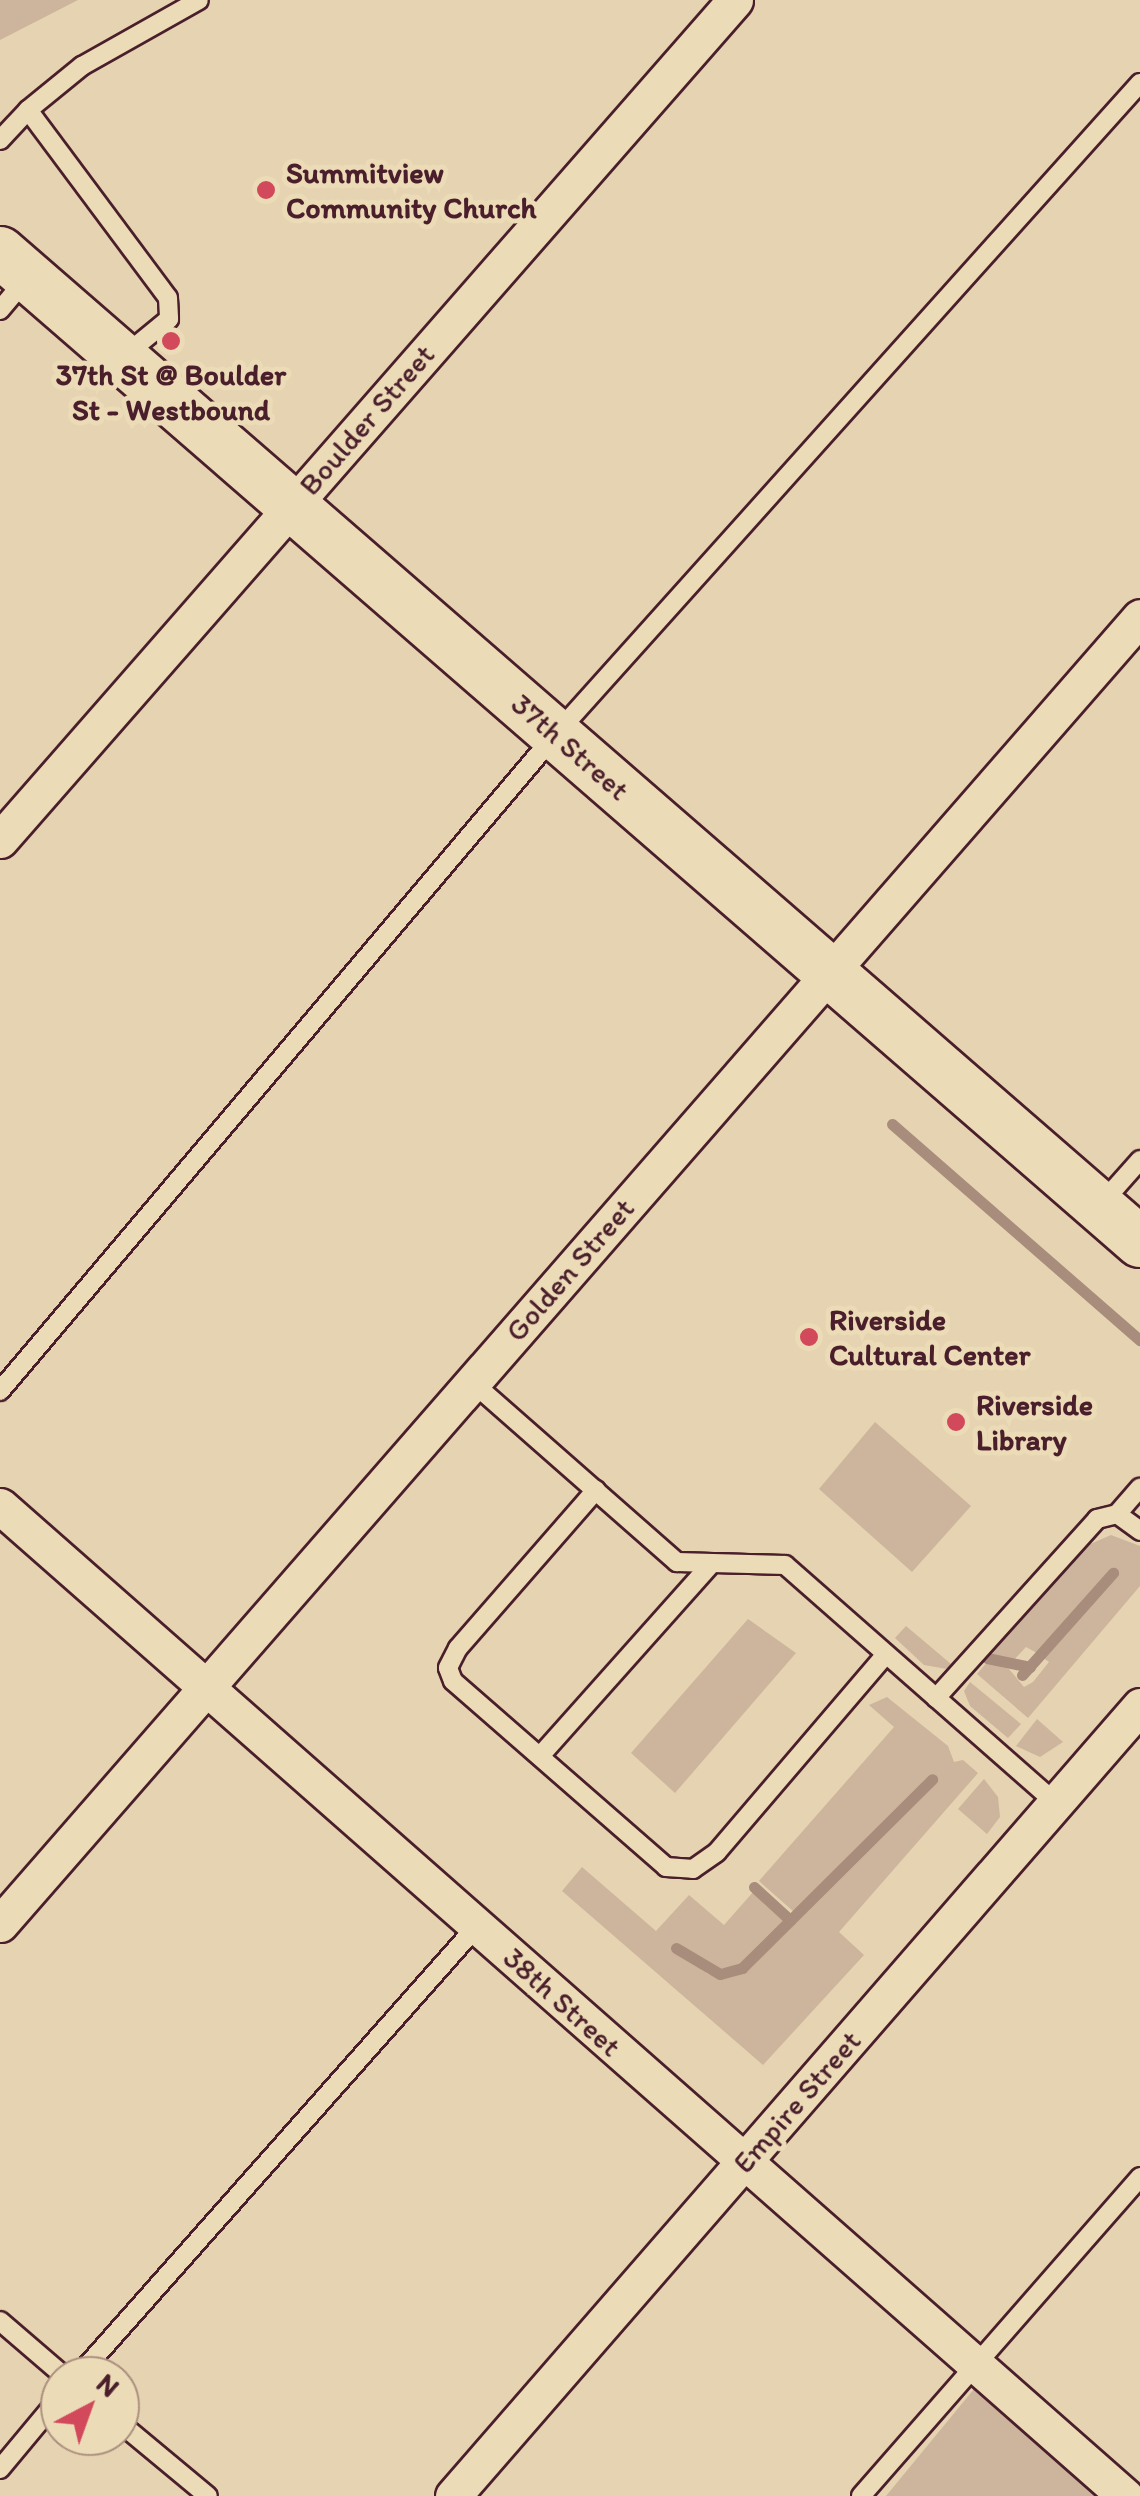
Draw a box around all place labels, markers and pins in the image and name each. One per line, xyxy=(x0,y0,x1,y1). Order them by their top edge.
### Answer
place label: Summitview Community Church xyxy=(286,155,537,226)
marker: Summitview Community Church xyxy=(255,179,277,201)
marker: 37th St @ Boulder St - Westbound xyxy=(160,330,182,352)
place label: 37th St @ Boulder St - Westbound xyxy=(56,357,286,428)
place label: Riverside Cultural Center xyxy=(829,1302,1031,1372)
marker: Riverside Cultural Center xyxy=(798,1326,820,1348)
place label: Riverside Library xyxy=(976,1387,1093,1458)
marker: Riverside Library xyxy=(945,1411,967,1433)

